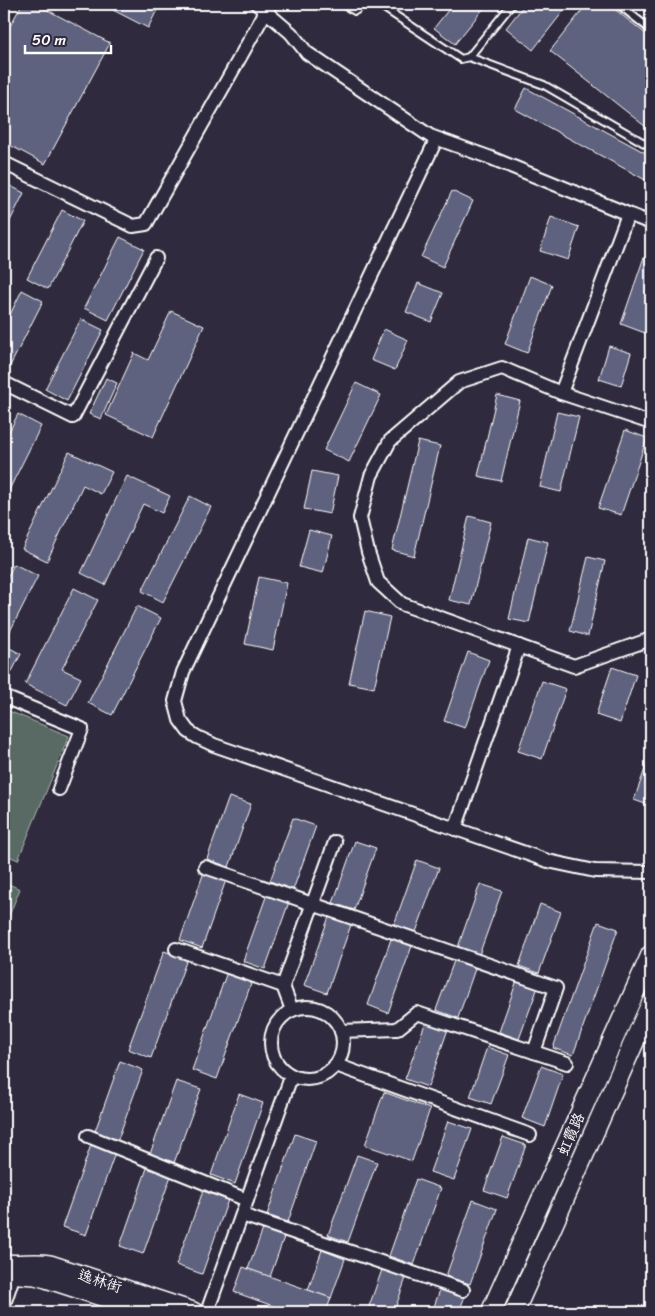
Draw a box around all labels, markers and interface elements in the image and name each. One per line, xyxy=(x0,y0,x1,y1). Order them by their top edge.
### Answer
scale bar xyxy=(25,22,111,54)
text: 50 m xyxy=(32,27,67,53)
street label: 虹霞路 xyxy=(550,1108,592,1160)
street label: 逸林街 xyxy=(75,1262,125,1300)

